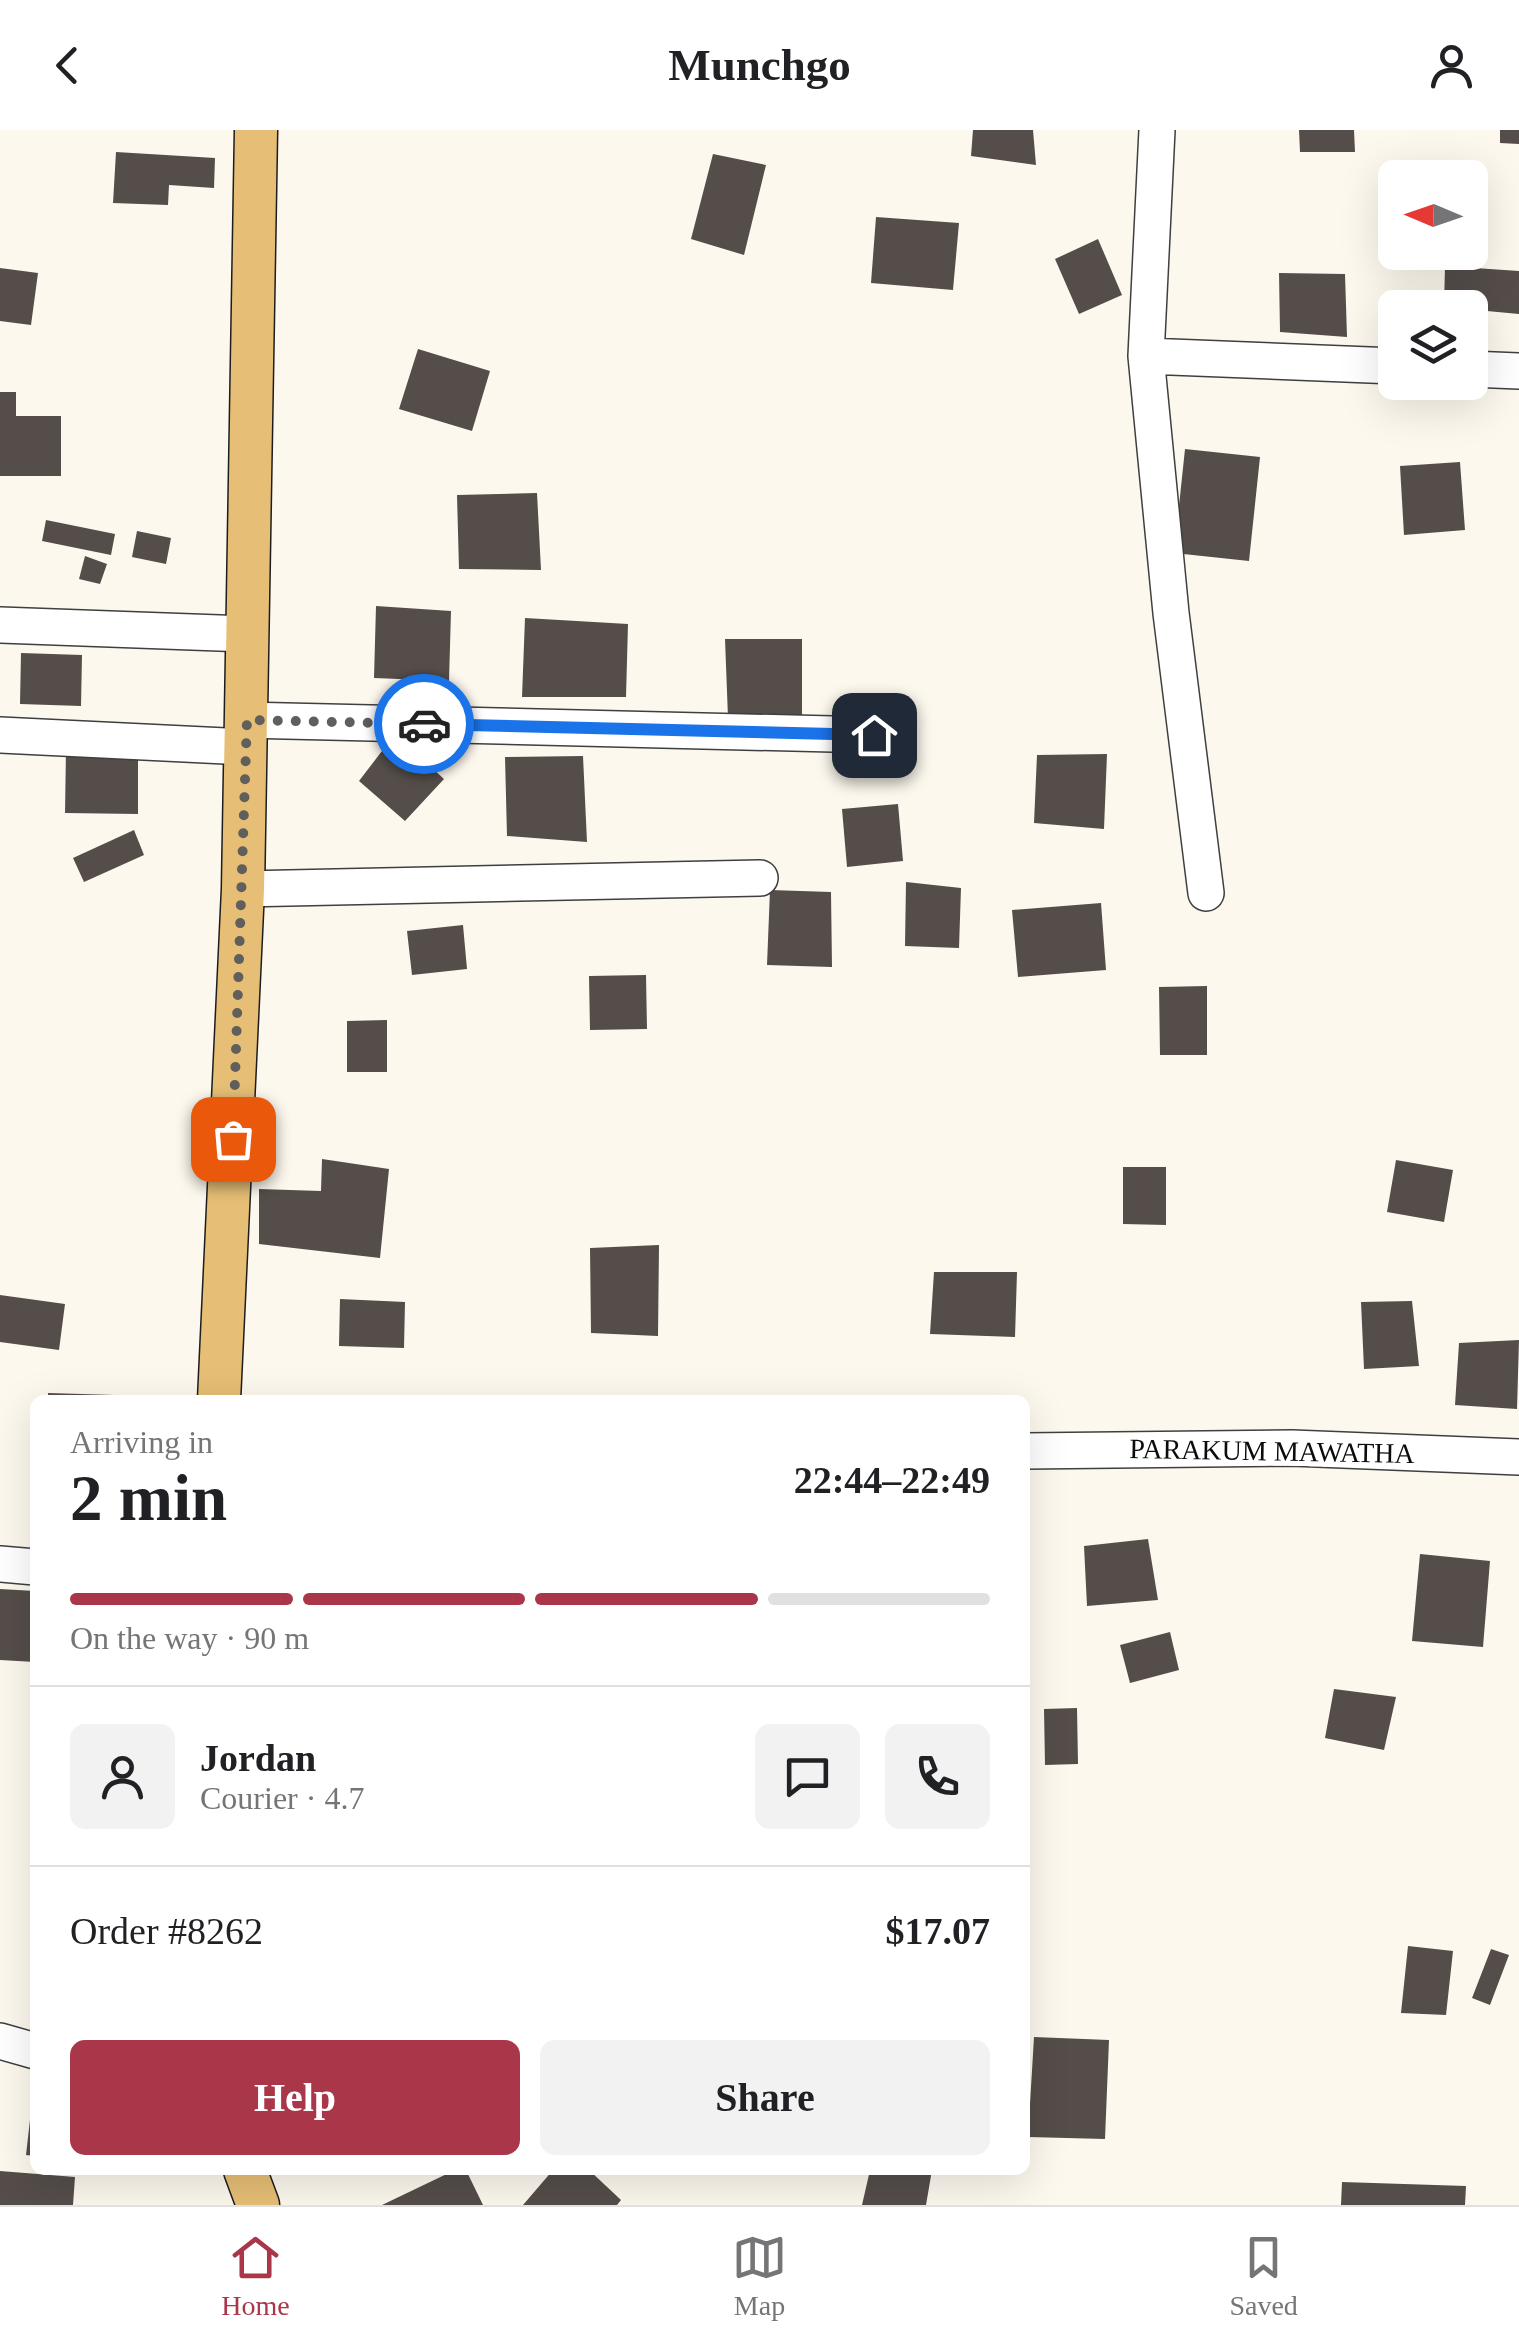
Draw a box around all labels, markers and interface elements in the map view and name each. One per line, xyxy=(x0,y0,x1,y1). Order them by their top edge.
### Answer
icon: back xyxy=(40,38,95,93)
icon: person xyxy=(1424,38,1479,93)
text: Munchgo xyxy=(668,40,851,90)
north arrow xyxy=(1378,160,1488,270)
map controls xyxy=(1378,160,1488,400)
button: layers xyxy=(1378,290,1488,400)
courier xyxy=(374,674,474,774)
pin xyxy=(832,693,917,778)
icon: car xyxy=(397,697,452,752)
icon: home xyxy=(847,708,902,763)
pin xyxy=(191,1097,276,1182)
icon: bag xyxy=(206,1112,261,1167)
text: Arriving in xyxy=(70,1424,213,1460)
street label: PARAKUM MAWATHA xyxy=(1129,1433,1416,1469)
text: 22:44–22:49 xyxy=(794,1459,990,1501)
text: 2 min xyxy=(70,1462,227,1534)
text: On the way · 90 m xyxy=(70,1620,309,1656)
button: person xyxy=(70,1724,175,1829)
button: chat xyxy=(755,1724,860,1829)
button: phone xyxy=(885,1724,990,1829)
text: Jordan xyxy=(200,1737,316,1779)
text: Courier · 4.7 xyxy=(200,1780,364,1816)
text: Order #8262 xyxy=(70,1910,263,1952)
text: $17.07 xyxy=(886,1910,990,1952)
button: Help xyxy=(70,2040,520,2155)
button: Share xyxy=(540,2040,990,2155)
tab: Home xyxy=(221,2230,290,2322)
tab: Map xyxy=(732,2230,787,2322)
tab: Saved xyxy=(1229,2230,1298,2322)

